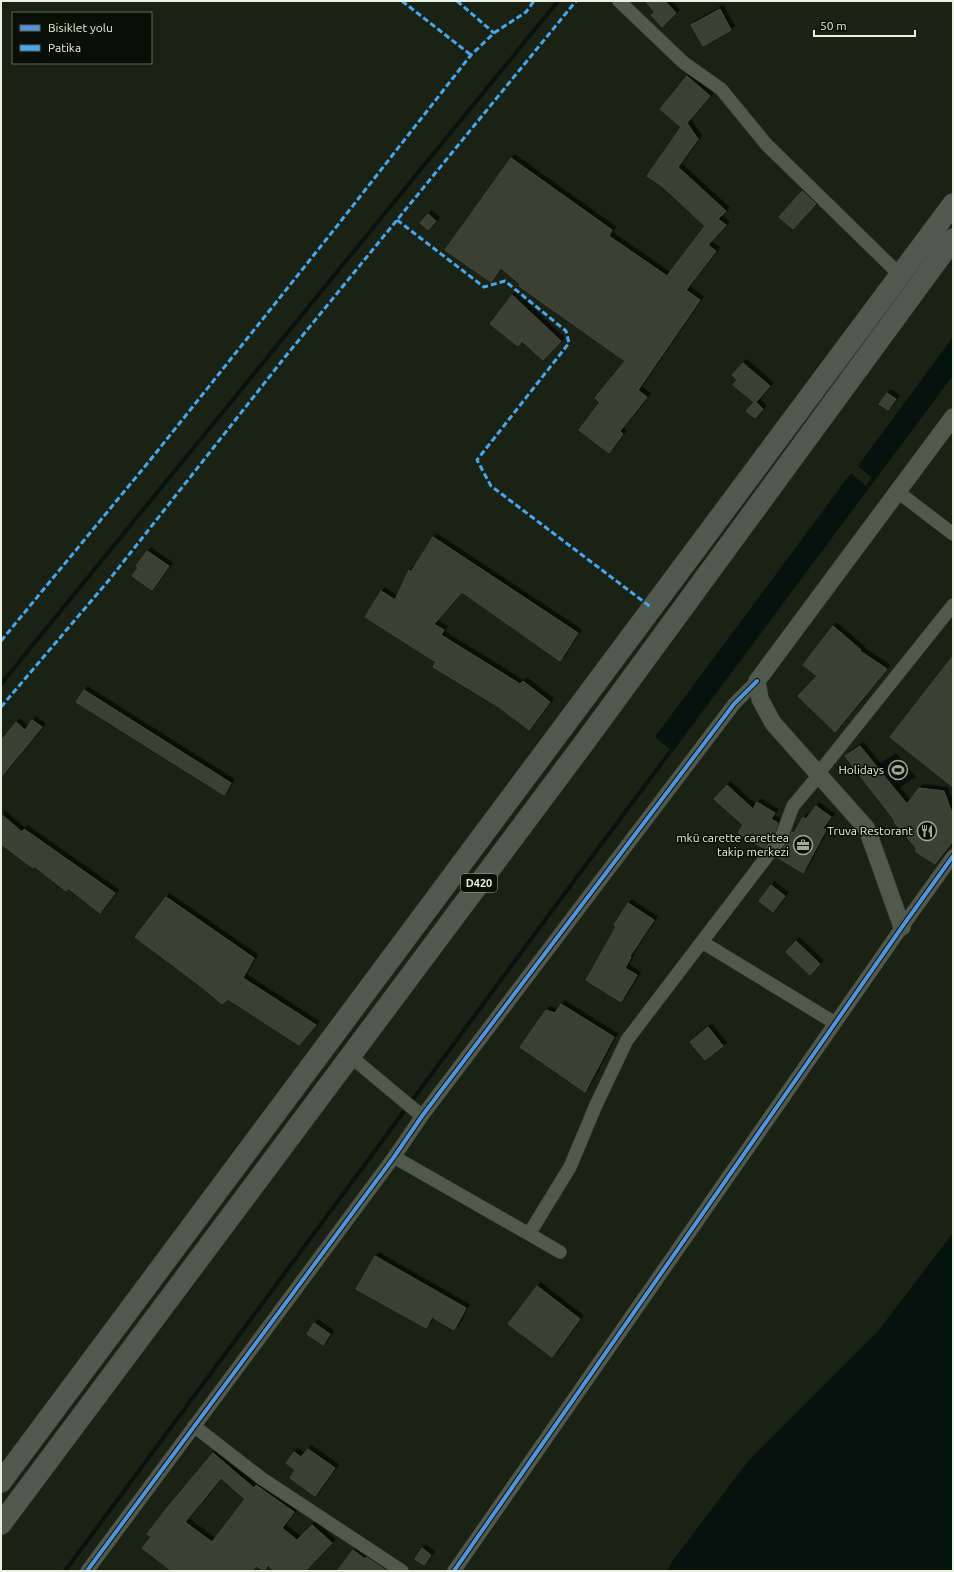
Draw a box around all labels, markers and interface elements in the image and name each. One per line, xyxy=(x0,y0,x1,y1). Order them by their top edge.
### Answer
legend xyxy=(12,12,152,64)
scale bar xyxy=(814,12,915,38)
text: 50 m xyxy=(820,19,847,32)
text: Bisiklet yolu xyxy=(48,21,113,34)
text: Patika xyxy=(48,41,81,54)
sports icon: Holidays xyxy=(887,759,909,781)
place label: Holidays xyxy=(838,763,884,776)
restaurant icon: Truva Restorant xyxy=(916,820,938,842)
place label: Truva Restorant xyxy=(827,824,913,837)
place label: mkü carette carettea takip merkezi xyxy=(676,831,789,858)
office icon: mkü carette carettea takip merkezi xyxy=(792,834,814,856)
road number: D420 xyxy=(461,874,497,892)

